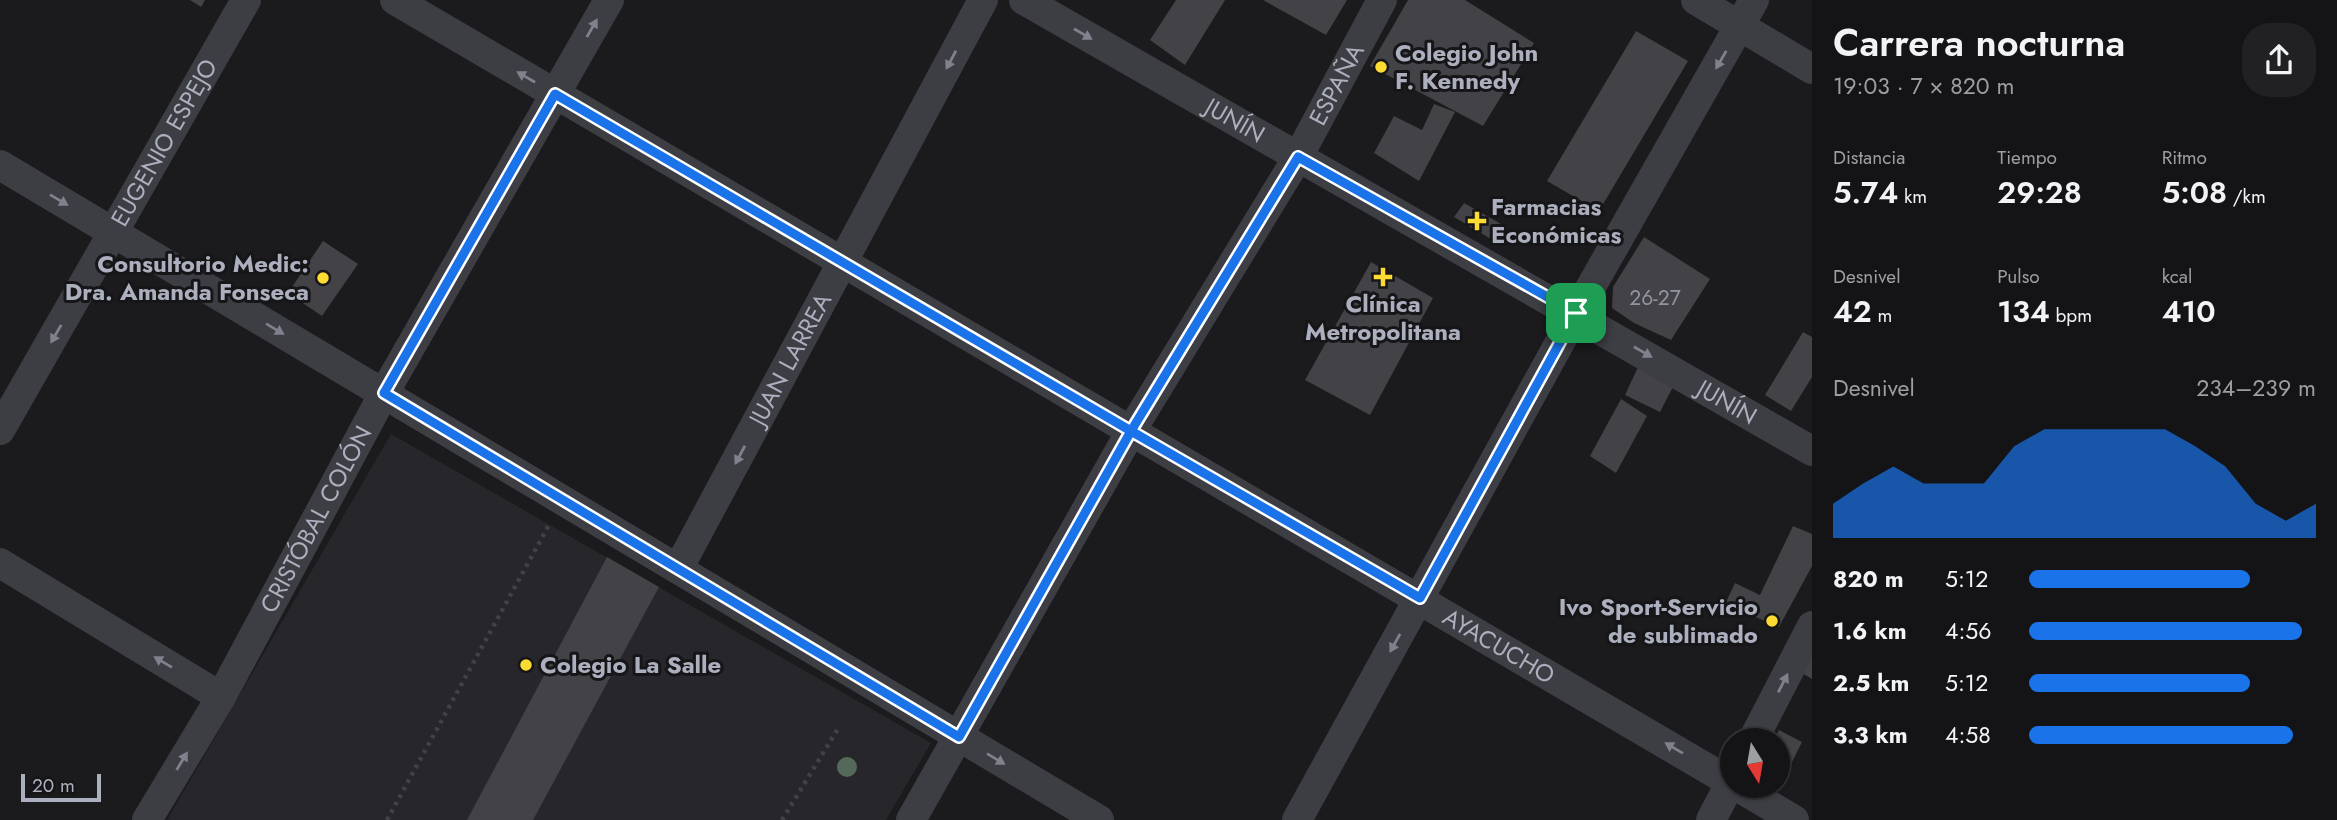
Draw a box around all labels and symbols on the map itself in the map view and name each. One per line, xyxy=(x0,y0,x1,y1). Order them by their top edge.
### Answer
one-way arrow xyxy=(586,19,598,38)
one-way arrow xyxy=(1073,28,1093,40)
place label: Colegio John F. Kennedy xyxy=(1395,35,1538,98)
street label: ESPAÑA xyxy=(1300,37,1373,131)
one-way arrow xyxy=(1714,50,1727,69)
one-way arrow xyxy=(946,51,958,71)
street label: EUGENIO ESPEJO xyxy=(102,52,226,233)
marker: Colegio John F. Kennedy xyxy=(1373,59,1389,75)
one-way arrow xyxy=(516,70,535,83)
street label: JUNÍN xyxy=(1196,88,1272,151)
place label: Farmacias Económicas xyxy=(1491,189,1622,252)
one-way arrow xyxy=(49,193,68,206)
marker: Farmacias Económicas xyxy=(1469,213,1485,229)
place label: Consultorio Medic: Dra. Amanda Fonseca xyxy=(65,246,309,309)
marker: Clínica Metropolitana xyxy=(1373,267,1393,287)
marker: Consultorio Medic: Dra. Amanda Fonseca xyxy=(315,270,331,286)
pin xyxy=(1546,283,1606,343)
house number: 26-27 xyxy=(1629,283,1681,313)
street label: JUAN LARREA xyxy=(739,286,840,434)
place label: Clínica Metropolitana xyxy=(1305,286,1461,349)
one-way arrow xyxy=(266,322,285,335)
one-way arrow xyxy=(50,324,62,344)
one-way arrow xyxy=(1633,346,1652,358)
street label: JUNÍN xyxy=(1688,369,1764,433)
street label: CRISTÓBAL COLÓN xyxy=(251,419,380,619)
one-way arrow xyxy=(734,446,746,465)
place label: Ivo Sport-Servicio de sublimado xyxy=(1559,589,1758,652)
street label: AYACUCHO xyxy=(1436,599,1561,692)
marker: Ivo Sport-Servicio de sublimado xyxy=(1764,613,1780,629)
one-way arrow xyxy=(1389,634,1401,653)
place label: Colegio La Salle xyxy=(540,647,721,682)
one-way arrow xyxy=(153,656,172,668)
marker: Colegio La Salle xyxy=(518,657,534,673)
one-way arrow xyxy=(1777,673,1788,693)
north arrow xyxy=(1720,728,1790,798)
one-way arrow xyxy=(1664,742,1683,754)
one-way arrow xyxy=(176,752,189,771)
one-way arrow xyxy=(987,753,1006,765)
scale bar xyxy=(21,771,102,803)

